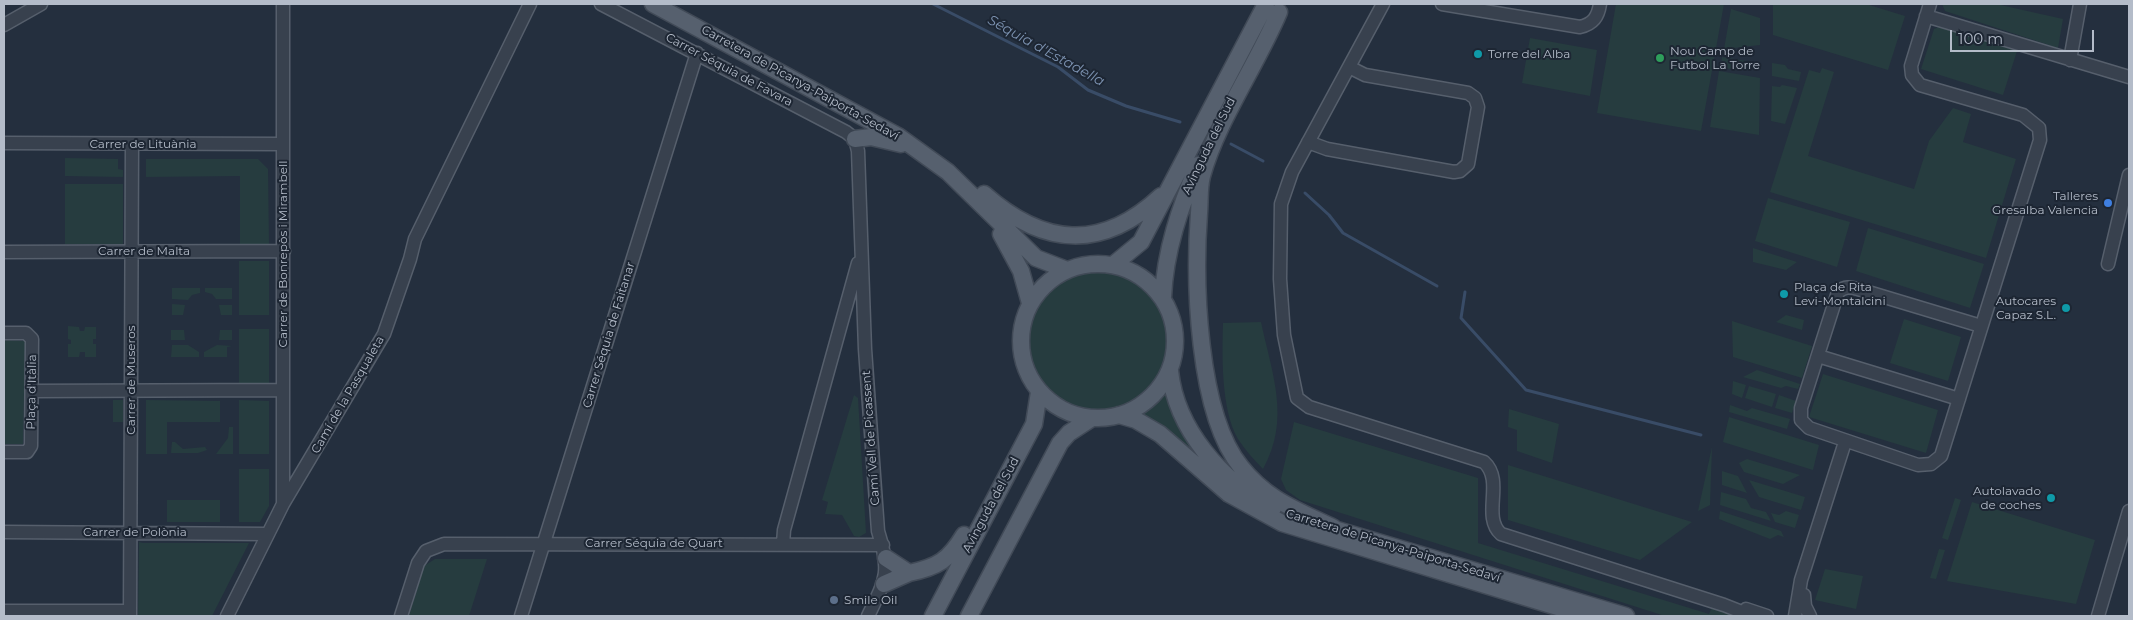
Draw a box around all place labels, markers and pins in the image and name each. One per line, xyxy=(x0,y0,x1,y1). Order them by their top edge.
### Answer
place label: Nou Camp de Futbol La Torre xyxy=(1670,44,1760,72)
place label: Torre del Alba xyxy=(1488,47,1570,61)
marker: Torre del Alba xyxy=(1472,48,1484,60)
marker: Nou Camp de Futbol La Torre xyxy=(1654,52,1666,64)
place label: Talleres Gresalba Valencia xyxy=(1992,189,2098,217)
marker: Talleres Gresalba Valencia xyxy=(2102,197,2114,209)
place label: Plaça de Rita Levi-Montalcini xyxy=(1794,280,1886,308)
marker: Plaça de Rita Levi-Montalcini xyxy=(1778,288,1790,300)
place label: Autocares Capaz S.L. xyxy=(1996,294,2056,322)
marker: Autocares Capaz S.L. xyxy=(2060,302,2072,314)
place label: Autolavado de coches xyxy=(1973,484,2041,512)
marker: Autolavado de coches xyxy=(2045,492,2057,504)
place label: Smile Oil xyxy=(844,593,897,607)
marker: Smile Oil xyxy=(828,594,840,606)

